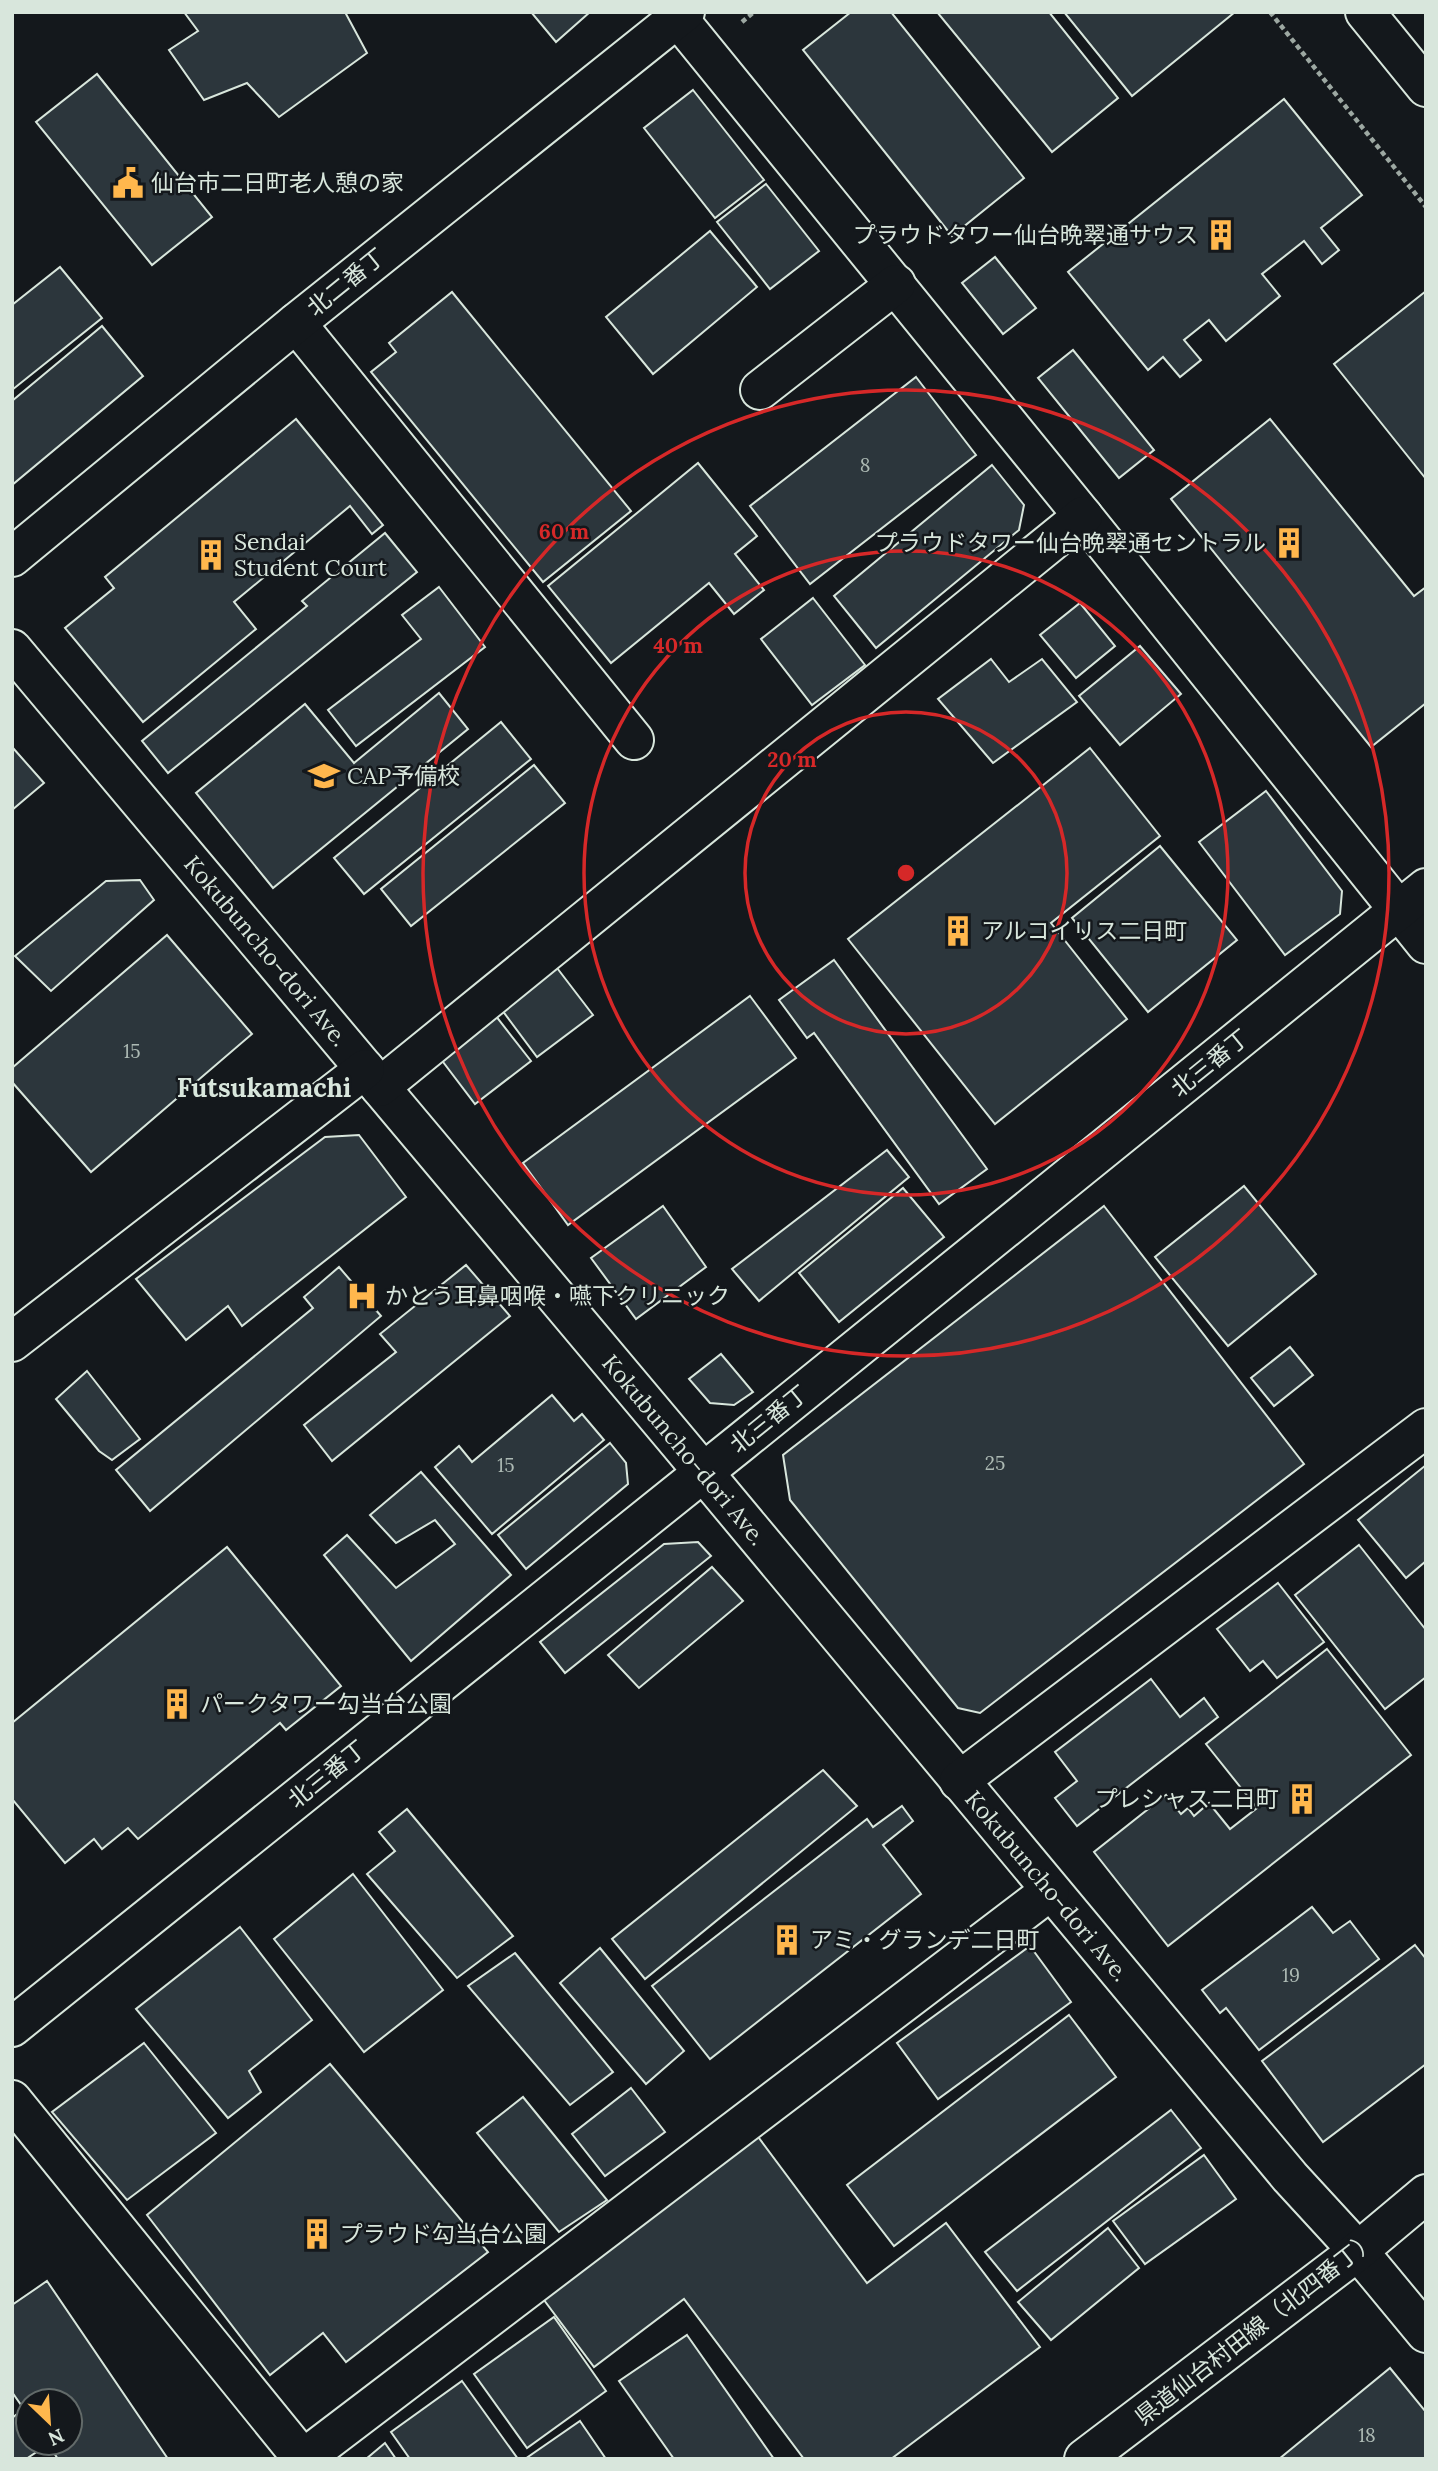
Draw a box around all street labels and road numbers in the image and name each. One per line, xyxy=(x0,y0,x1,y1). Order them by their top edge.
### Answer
street label: 北二番丁 xyxy=(301,241,391,322)
street label: Kokubuncho-dori Ave. xyxy=(178,849,355,1052)
street label: 北三番丁 xyxy=(1165,1022,1255,1103)
street label: Kokubuncho-dori Ave. xyxy=(596,1348,773,1551)
street label: 北三番丁 xyxy=(724,1378,814,1459)
street label: 北三番丁 xyxy=(282,1733,372,1814)
street label: Kokubuncho-dori Ave. xyxy=(959,1784,1136,1987)
street label: 県道仙台村田線（北四番丁） xyxy=(1129,2224,1382,2431)

